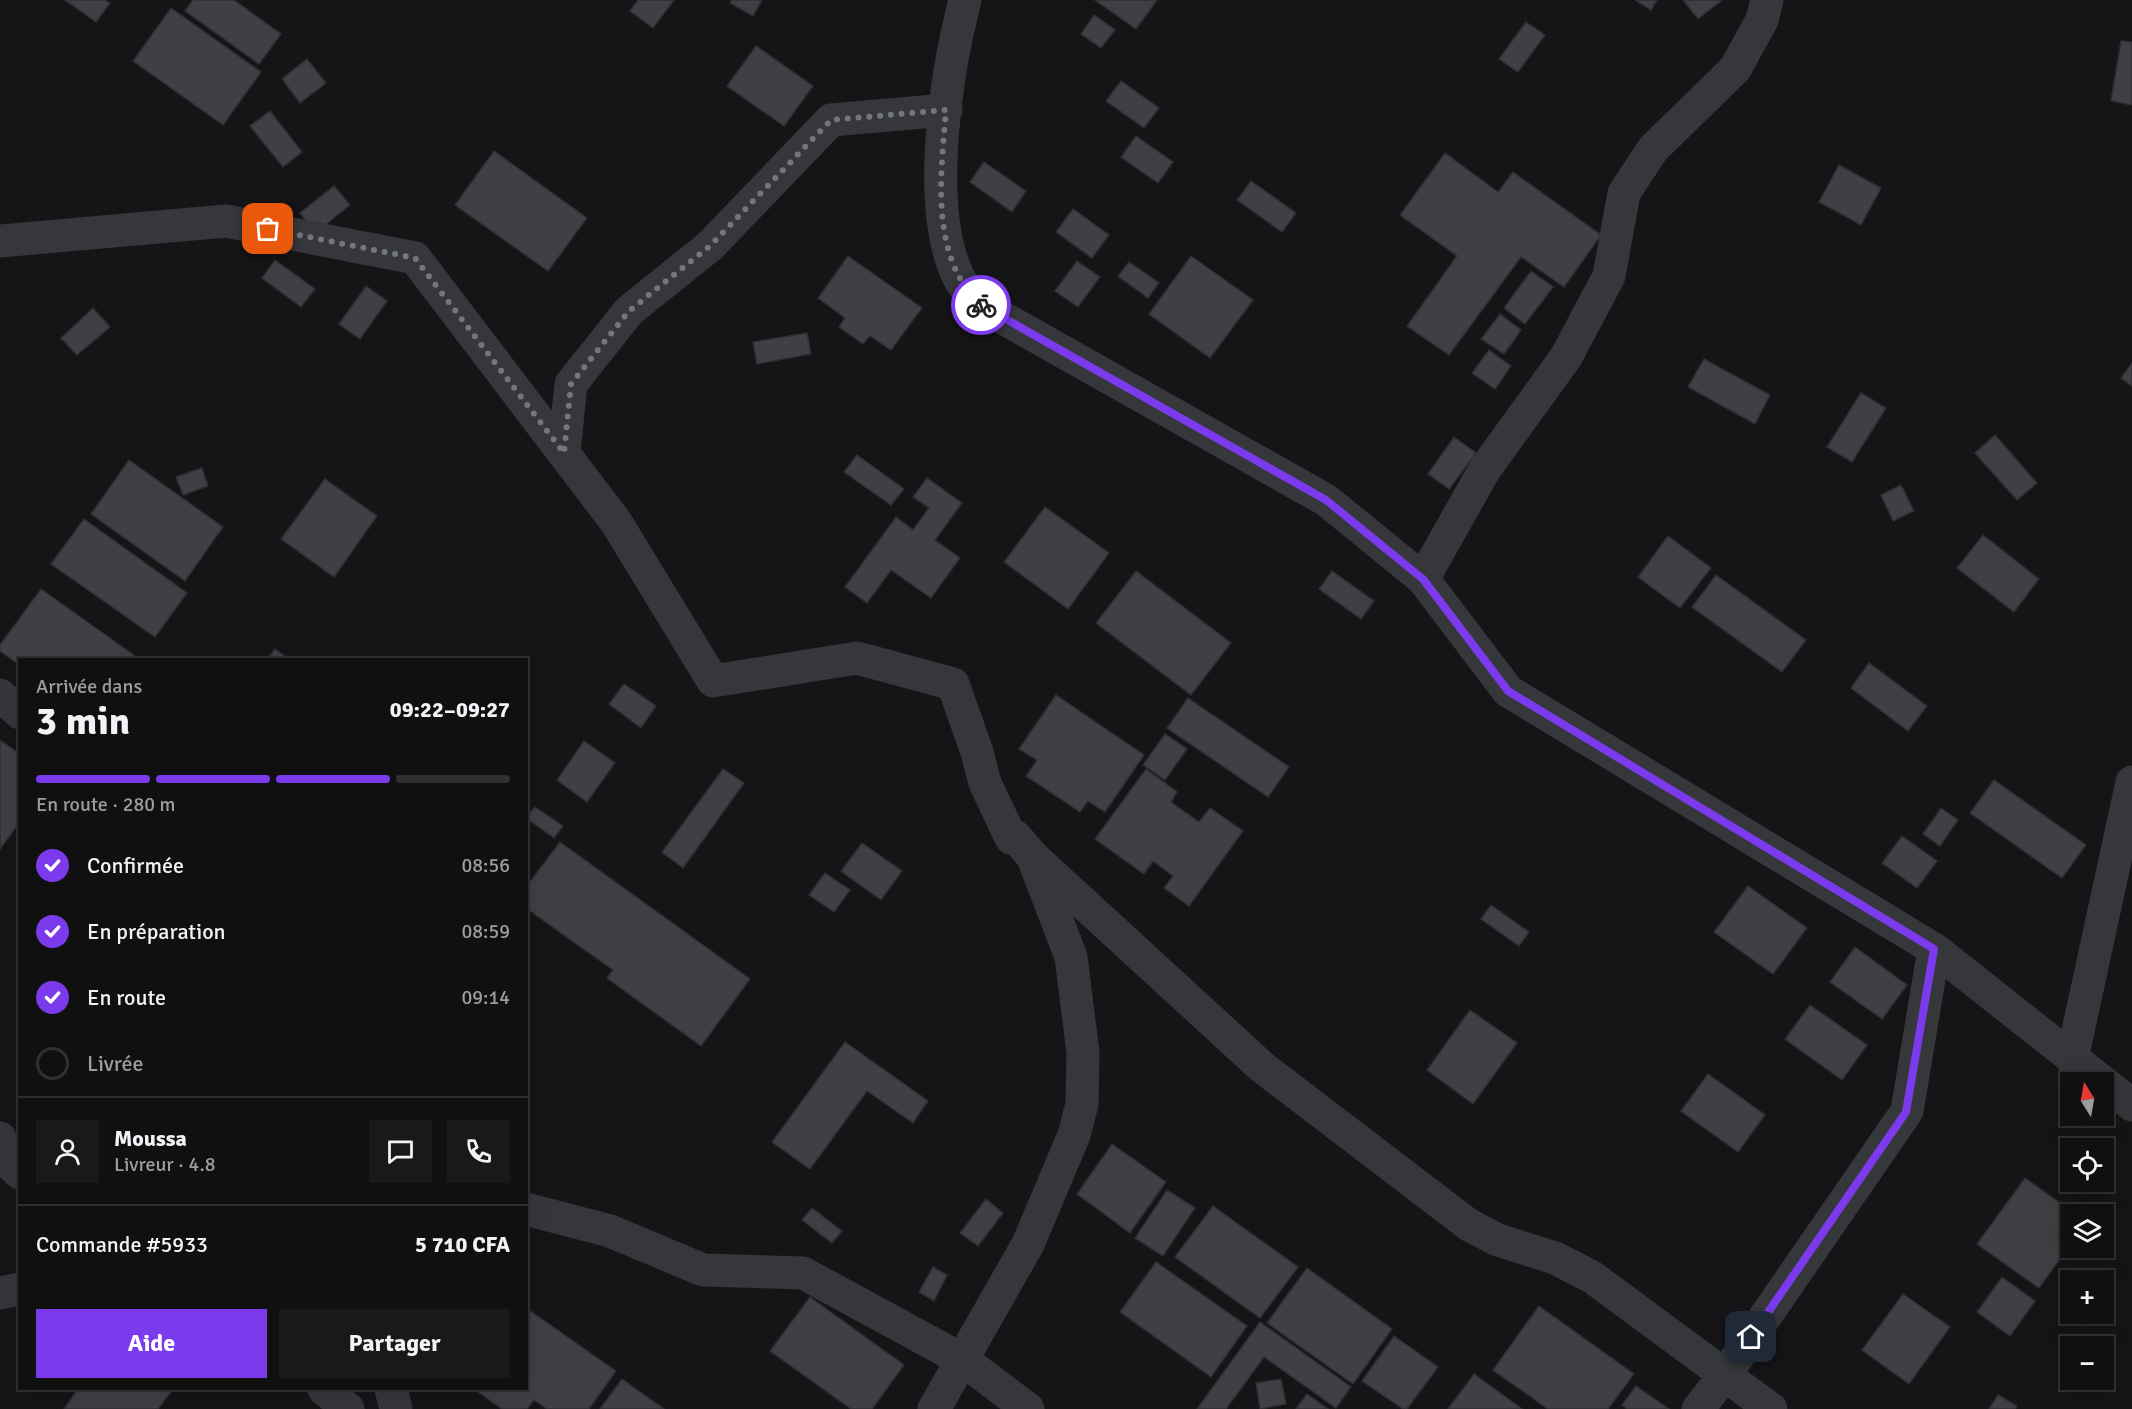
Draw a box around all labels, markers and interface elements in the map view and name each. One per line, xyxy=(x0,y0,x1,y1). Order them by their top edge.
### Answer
pin xyxy=(242,203,293,254)
icon: bag xyxy=(251,212,284,245)
courier xyxy=(951,275,1011,335)
icon: bike xyxy=(965,289,998,322)
text: Arrivée dans xyxy=(36,674,142,699)
text: 09:22–09:27 xyxy=(390,696,510,723)
text: 3 min xyxy=(36,697,130,745)
text: En route · 280 m xyxy=(36,792,175,817)
icon: check xyxy=(36,849,69,882)
text: Confirmée xyxy=(87,852,184,879)
text: 08:56 xyxy=(461,853,510,878)
icon: check xyxy=(36,915,69,948)
text: En préparation xyxy=(87,918,226,945)
text: 08:59 xyxy=(461,919,510,944)
icon: check xyxy=(36,981,69,1014)
text: En route xyxy=(87,984,166,1011)
text: 09:14 xyxy=(461,985,510,1010)
text: Livrée xyxy=(87,1050,144,1077)
north arrow xyxy=(2060,1072,2114,1126)
map controls xyxy=(2060,1072,2114,1390)
button: person xyxy=(36,1120,99,1183)
button: chat xyxy=(369,1120,432,1183)
button: phone xyxy=(447,1120,510,1183)
text: Moussa xyxy=(114,1125,187,1152)
button: locate xyxy=(2060,1138,2114,1192)
text: Livreur · 4.8 xyxy=(114,1152,215,1177)
button: layers xyxy=(2060,1204,2114,1258)
text: Commande #5933 xyxy=(36,1231,208,1258)
text: 5 710 CFA xyxy=(415,1231,510,1258)
button: + xyxy=(2060,1270,2114,1324)
button: Aide xyxy=(36,1309,267,1378)
button: Partager xyxy=(279,1309,510,1378)
pin xyxy=(1725,1311,1776,1362)
icon: home xyxy=(1734,1320,1767,1353)
button: − xyxy=(2060,1336,2114,1390)

